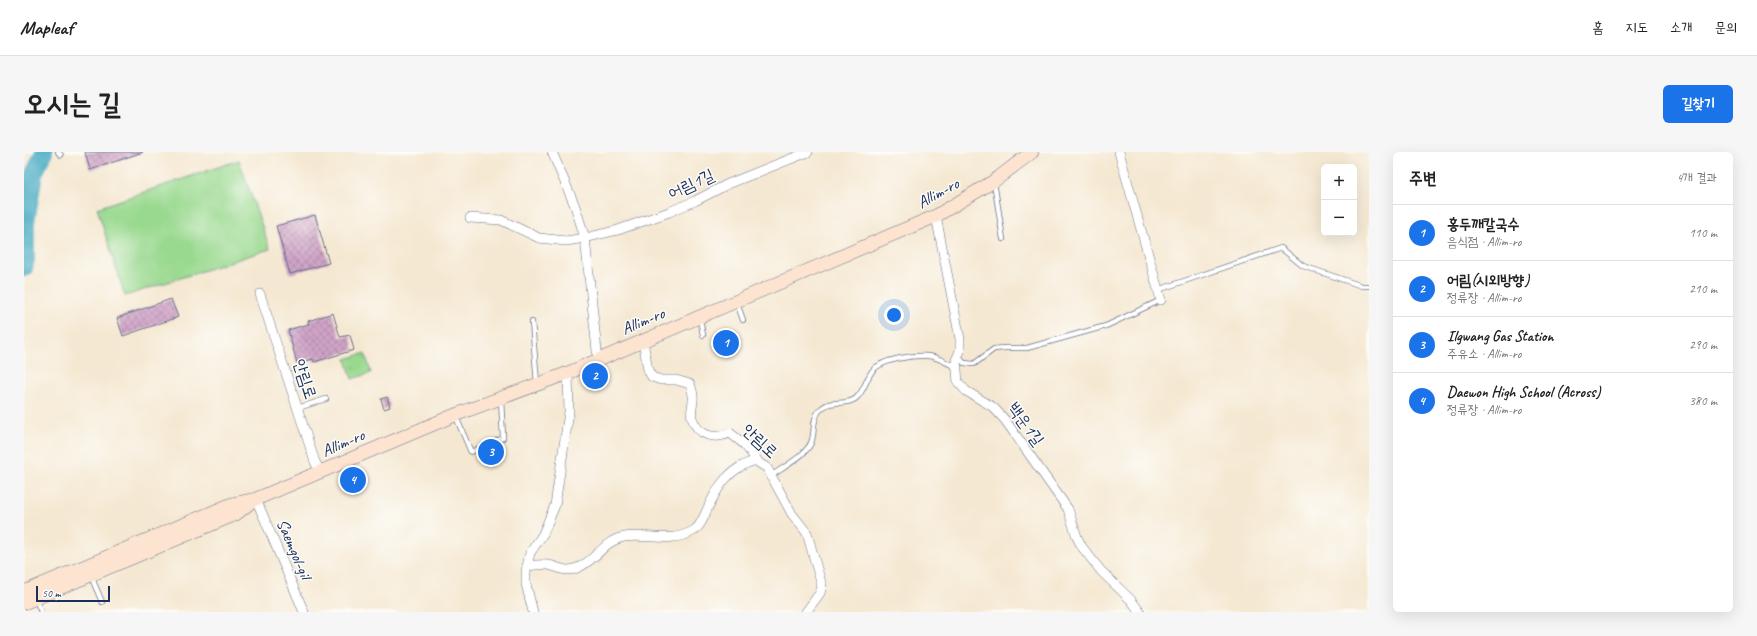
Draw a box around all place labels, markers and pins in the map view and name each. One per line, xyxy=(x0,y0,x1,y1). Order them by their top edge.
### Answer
pin: 1 xyxy=(713,328,739,358)
pin: 2 xyxy=(582,361,608,391)
pin: 3 xyxy=(478,437,504,467)
pin: 4 xyxy=(340,465,366,495)

